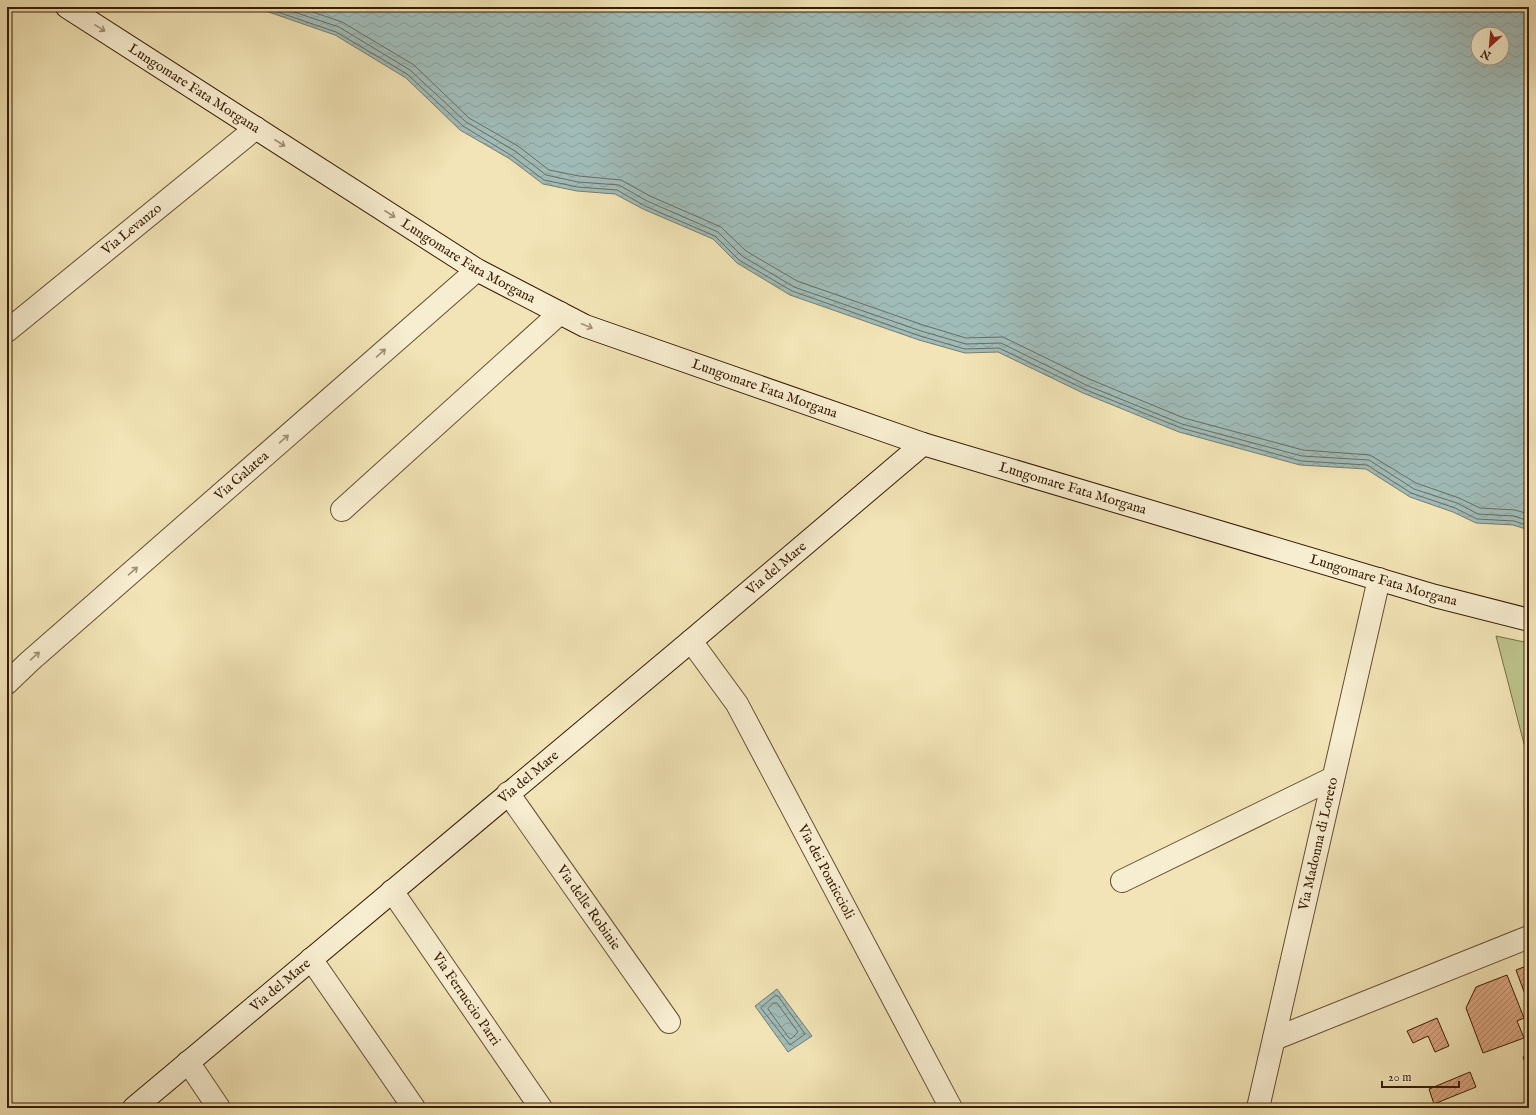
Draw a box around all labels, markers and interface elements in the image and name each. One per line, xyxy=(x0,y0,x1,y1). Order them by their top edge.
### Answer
one-way arrow xyxy=(94,24,106,32)
north arrow xyxy=(1470,26,1510,66)
street label: Lungomare Fata Morgana xyxy=(125,40,264,138)
text: N xyxy=(1478,46,1494,63)
one-way arrow xyxy=(274,139,285,147)
street label: Via Levanzo xyxy=(97,199,166,260)
one-way arrow xyxy=(384,209,395,218)
street label: Lungomare Fata Morgana xyxy=(398,215,539,308)
one-way arrow xyxy=(581,323,593,331)
one-way arrow xyxy=(376,349,387,358)
street label: Lungomare Fata Morgana xyxy=(689,355,841,423)
one-way arrow xyxy=(278,434,289,443)
street label: Via Galatea xyxy=(210,447,273,505)
street label: Lungomare Fata Morgana xyxy=(997,458,1150,519)
street label: Via del Mare xyxy=(742,537,811,600)
street label: Lungomare Fata Morgana xyxy=(1308,550,1460,611)
one-way arrow xyxy=(128,566,138,575)
one-way arrow xyxy=(30,652,40,661)
street label: Via del Mare xyxy=(494,746,563,808)
street label: Via Madonna di Loreto xyxy=(1294,775,1342,913)
street label: Via dei Ponticcioli xyxy=(793,820,859,923)
street label: Via delle Robinie xyxy=(552,861,625,954)
street label: Via Ferruccio Parri xyxy=(427,948,505,1049)
street label: Via del Mare xyxy=(246,954,315,1016)
scale bar xyxy=(1382,1063,1459,1089)
text: 20 m xyxy=(1388,1070,1411,1085)

